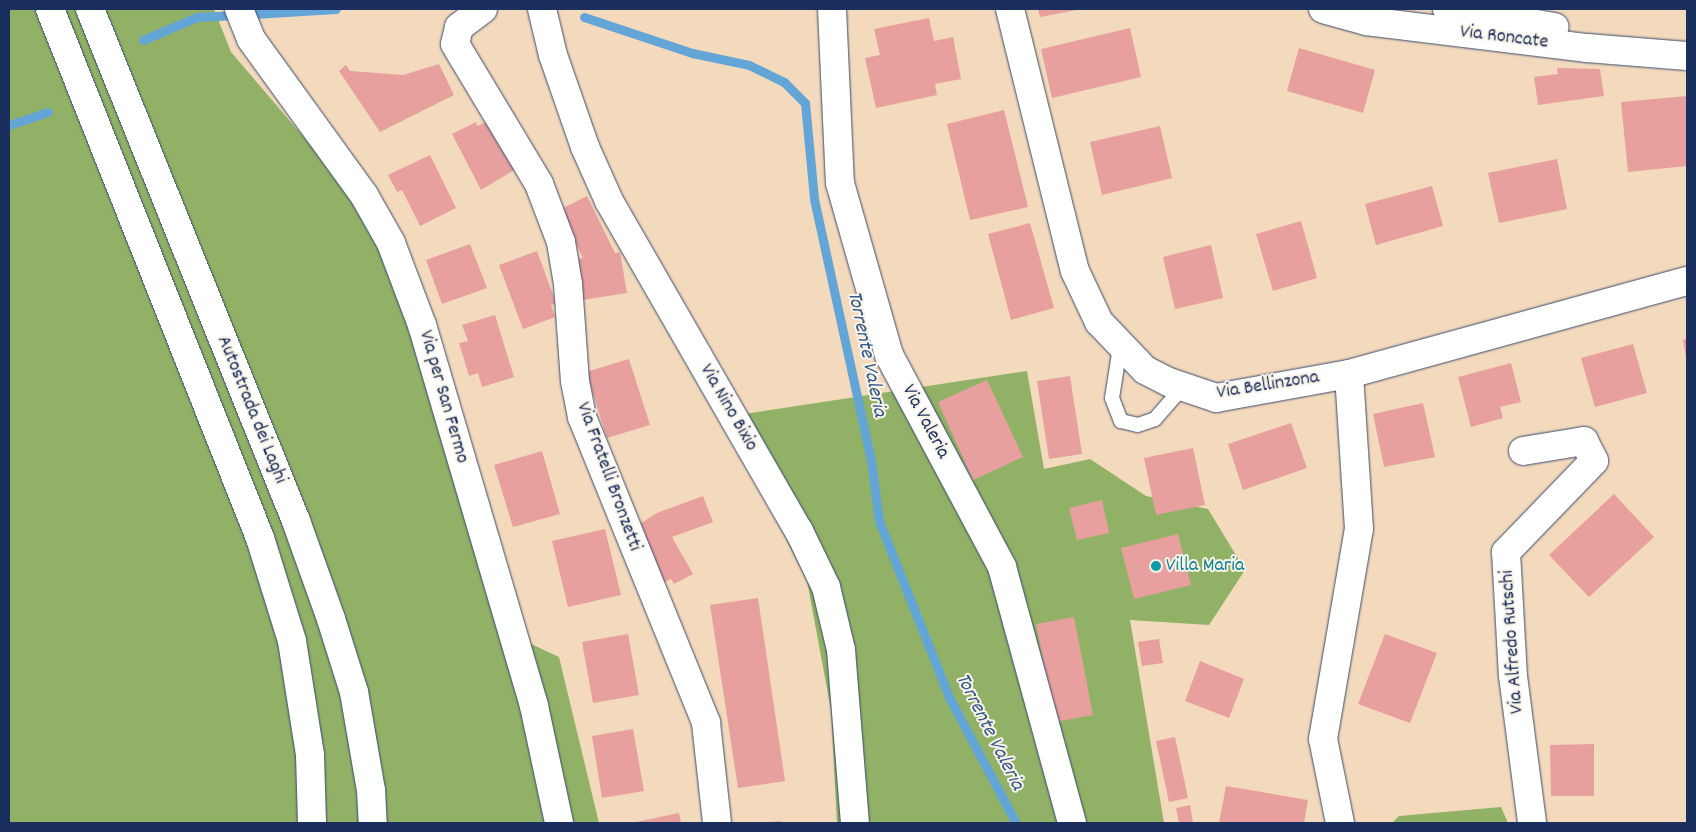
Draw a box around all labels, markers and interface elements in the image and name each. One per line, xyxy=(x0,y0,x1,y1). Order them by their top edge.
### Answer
street label: Via Roncate xyxy=(1459,21,1549,55)
water label: Torrente Valeria xyxy=(840,289,892,419)
street label: Via per San Fermo xyxy=(413,328,473,466)
street label: Autostrada dei Laghi xyxy=(210,333,292,487)
street label: Via Nino Bixio xyxy=(693,360,763,456)
street label: Via Bellinzona xyxy=(1215,366,1321,406)
street label: Via Valeria xyxy=(896,381,954,463)
street label: Via Fratelli Bronzetti xyxy=(570,399,646,555)
place label: Villa Maria xyxy=(1166,554,1244,578)
marker: Villa Maria xyxy=(1150,560,1162,572)
street label: Via Alfredo Rutschi xyxy=(1496,569,1530,715)
water label: Torrente Valeria xyxy=(949,669,1029,795)

